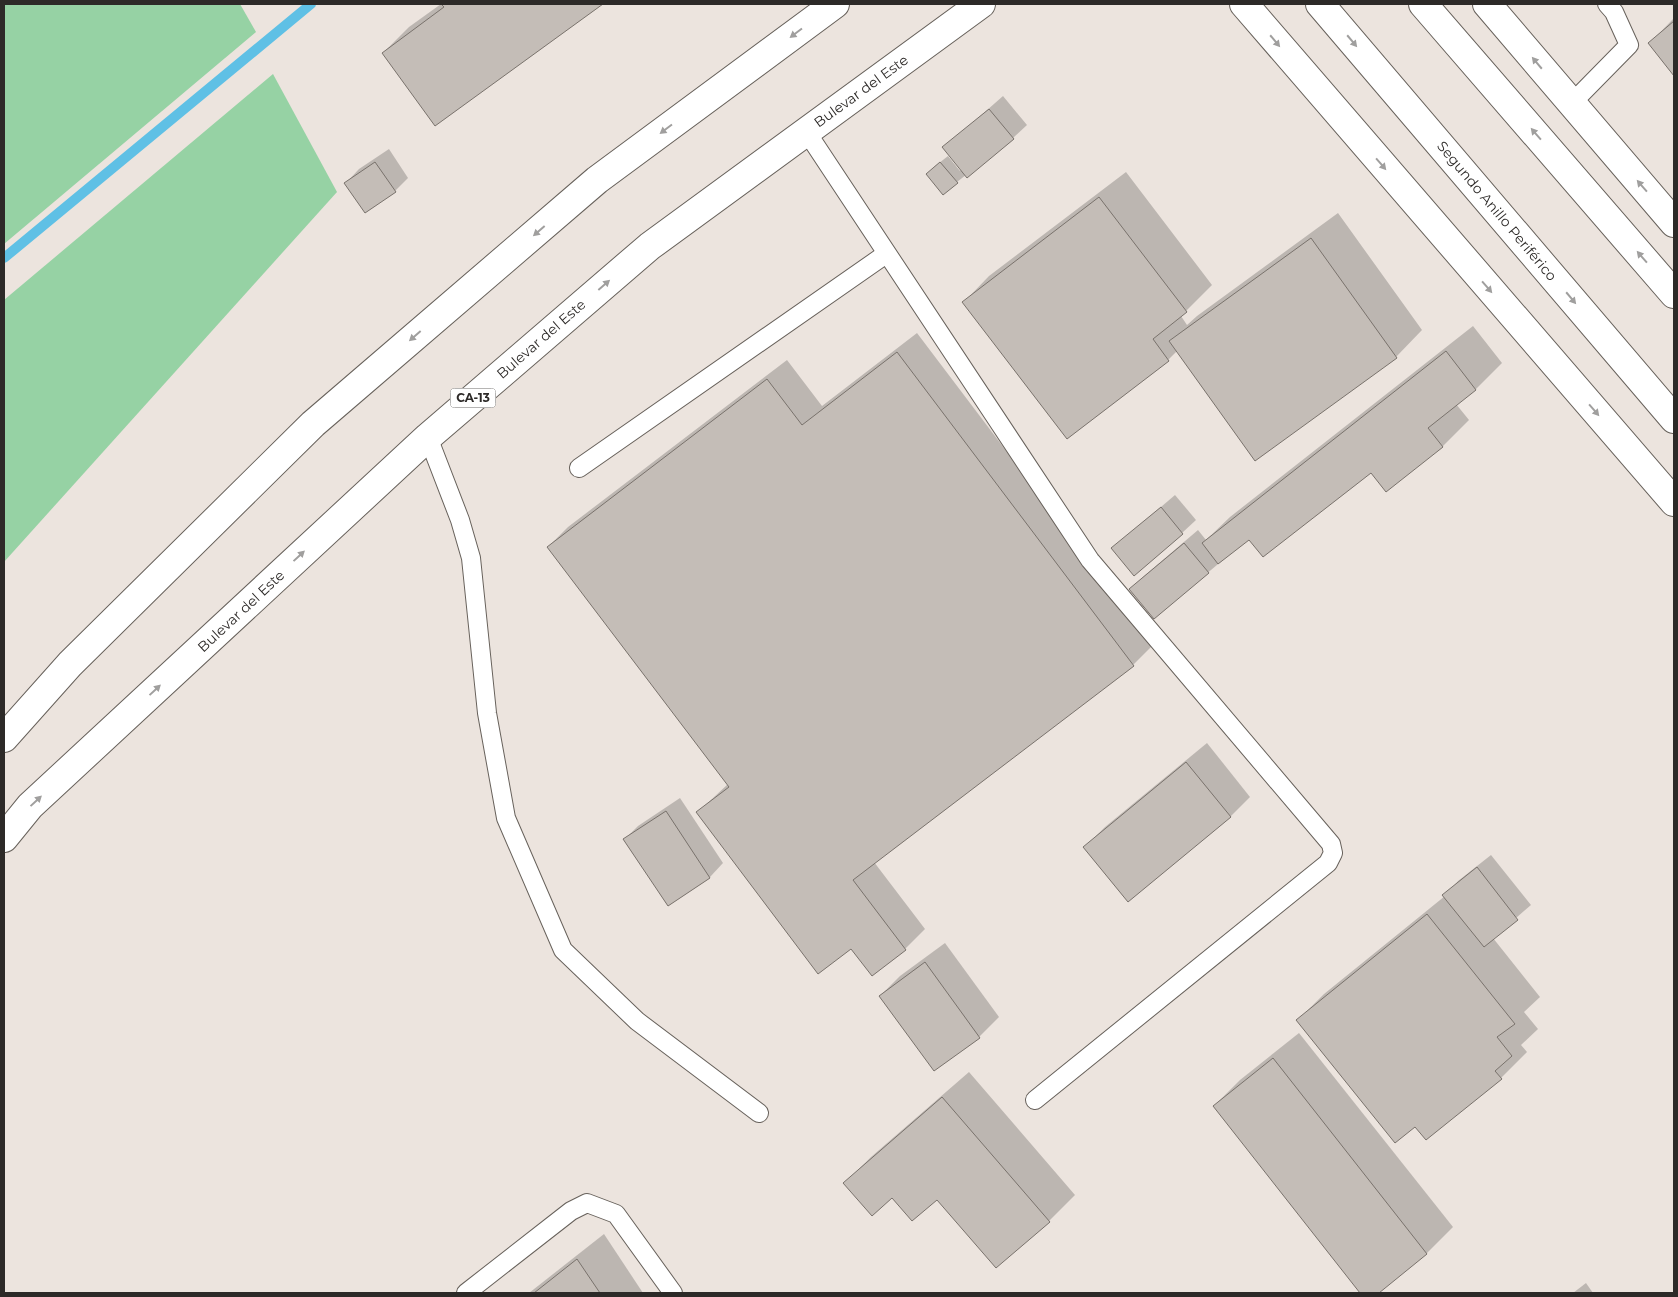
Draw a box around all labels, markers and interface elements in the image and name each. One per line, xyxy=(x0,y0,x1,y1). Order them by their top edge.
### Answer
one-way arrow xyxy=(790,27,803,38)
one-way arrow xyxy=(1270,34,1281,47)
one-way arrow xyxy=(1346,34,1357,47)
street label: Bulevar del Este xyxy=(810,51,912,131)
one-way arrow xyxy=(1531,56,1542,69)
one-way arrow xyxy=(660,124,673,135)
one-way arrow xyxy=(1531,128,1542,140)
street label: Segundo Anillo Periférico xyxy=(1433,137,1561,285)
one-way arrow xyxy=(1375,158,1387,170)
one-way arrow xyxy=(1637,180,1648,193)
one-way arrow xyxy=(532,225,545,236)
one-way arrow xyxy=(1637,250,1648,263)
one-way arrow xyxy=(597,280,610,291)
one-way arrow xyxy=(1482,280,1493,293)
one-way arrow xyxy=(1565,291,1576,304)
street label: Bulevar del Este xyxy=(493,295,589,383)
one-way arrow xyxy=(409,331,422,342)
road number: CA-13 xyxy=(450,388,496,408)
one-way arrow xyxy=(1588,403,1600,415)
one-way arrow xyxy=(293,550,305,562)
street label: Bulevar del Este xyxy=(194,566,288,656)
one-way arrow xyxy=(148,684,160,696)
one-way arrow xyxy=(30,795,42,807)

